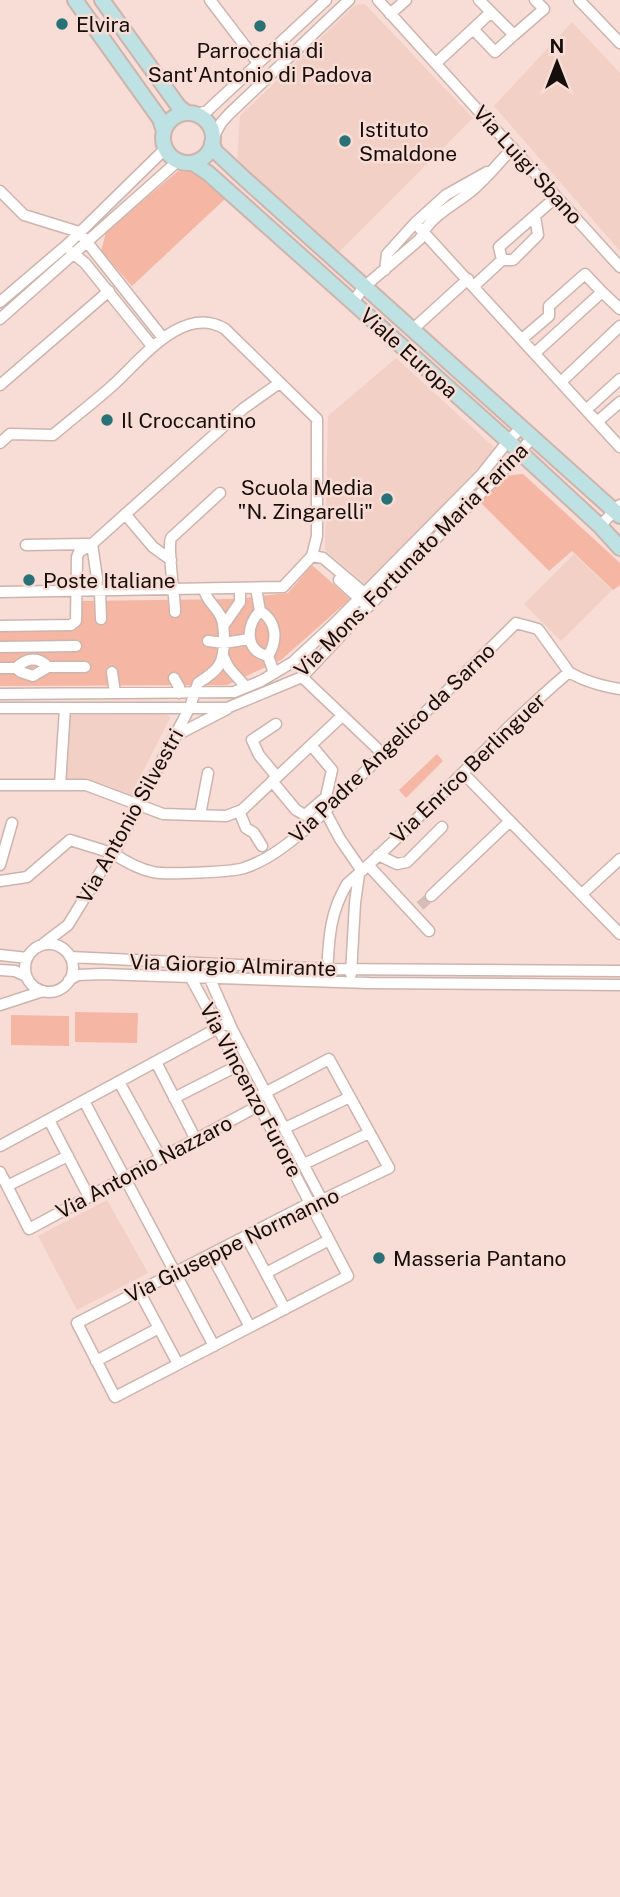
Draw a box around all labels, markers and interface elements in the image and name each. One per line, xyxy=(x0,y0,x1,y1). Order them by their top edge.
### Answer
place label: Elvira xyxy=(76,12,130,37)
marker: Elvira xyxy=(54,16,70,32)
marker: Parrocchia di Sant'Antonio di Padova xyxy=(252,18,268,34)
north arrow xyxy=(522,28,592,98)
text: N xyxy=(550,35,564,57)
place label: Parrocchia di Sant'Antonio di Padova xyxy=(148,38,372,87)
street label: Via Luigi Sbano xyxy=(468,100,588,230)
place label: Istituto Smaldone xyxy=(359,117,457,166)
marker: Istituto Smaldone xyxy=(337,133,353,149)
street label: Viale Europa xyxy=(355,303,463,403)
place label: Il Croccantino xyxy=(121,408,256,433)
marker: Il Croccantino xyxy=(99,412,115,428)
street label: Via Mons. Fortunato Maria Farina xyxy=(289,438,533,682)
place label: Scuola Media "N. Zingarelli" xyxy=(237,475,373,524)
marker: Scuola Media "N. Zingarelli" xyxy=(379,491,395,507)
place label: Poste Italiane xyxy=(43,568,176,593)
marker: Poste Italiane xyxy=(21,572,37,588)
street label: Via Padre Angelico da Sarno xyxy=(284,638,500,848)
street label: Via Enrico Berlinguer xyxy=(385,688,551,848)
street label: Via Antonio Silvestri xyxy=(72,724,188,908)
street label: Via Giorgio Almirante xyxy=(129,949,337,981)
street label: Via Vincenzo Furore xyxy=(194,999,308,1181)
street label: Via Antonio Nazzaro xyxy=(52,1110,236,1224)
street label: Via Giuseppe Normanno xyxy=(121,1182,343,1308)
place label: Masseria Pantano xyxy=(393,1246,566,1271)
marker: Masseria Pantano xyxy=(371,1250,387,1266)

